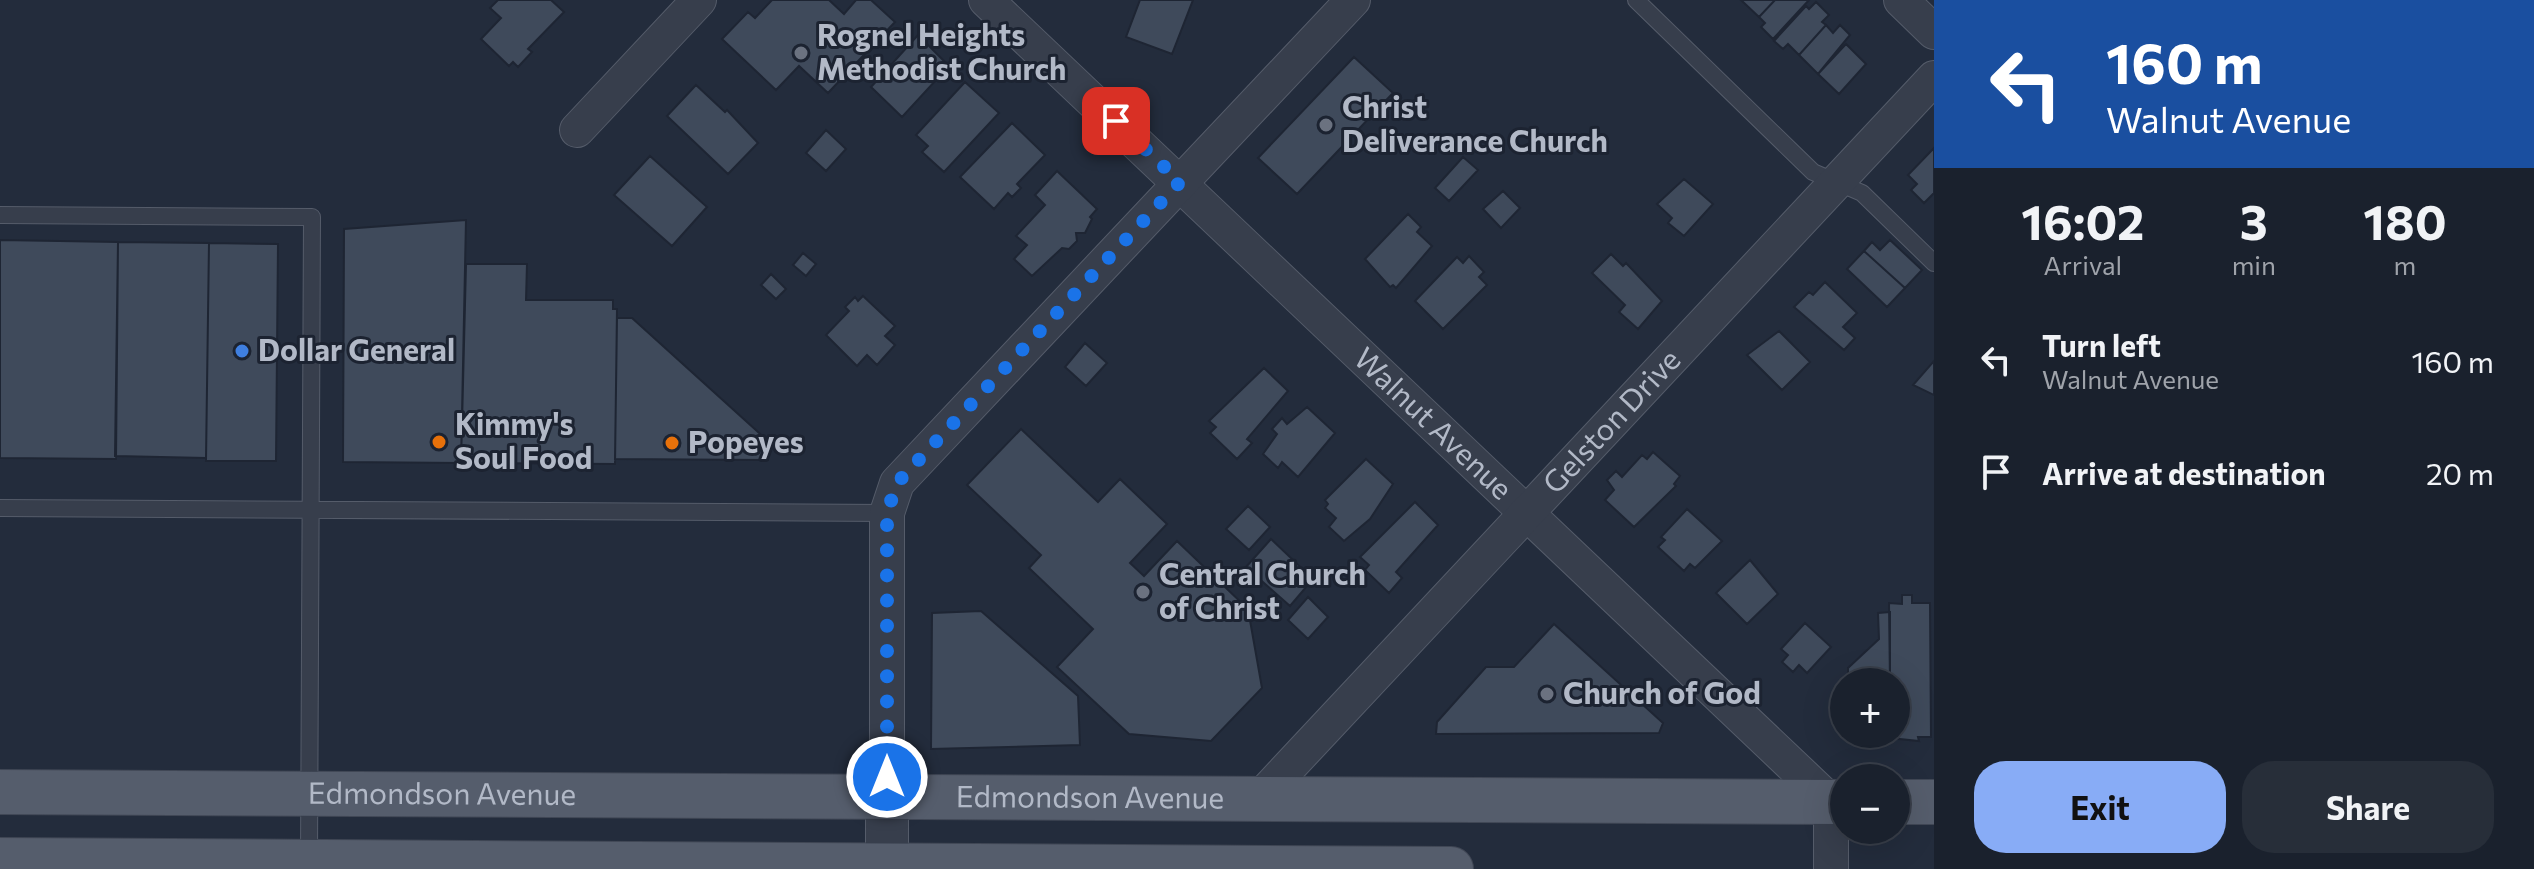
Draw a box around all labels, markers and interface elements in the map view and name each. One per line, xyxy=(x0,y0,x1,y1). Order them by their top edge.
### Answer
place label: Rognel Heights Methodist Church xyxy=(817,15,1066,86)
text: 160 m xyxy=(2106,27,2263,96)
icon: left xyxy=(1974,32,2078,136)
marker: Rognel Heights Methodist Church xyxy=(792,44,810,62)
pin xyxy=(1082,87,1150,155)
place label: Christ Deliverance Church xyxy=(1342,87,1608,158)
text: Walnut Avenue xyxy=(2106,96,2351,140)
icon: arrive xyxy=(1094,99,1138,143)
marker: Christ Deliverance Church xyxy=(1317,116,1335,134)
text: 16:02 xyxy=(2021,191,2144,250)
text: 3 xyxy=(2240,191,2268,250)
text: 180 xyxy=(2363,191,2447,250)
text: Arrival xyxy=(2043,249,2122,280)
text: min xyxy=(2232,249,2276,280)
text: m xyxy=(2394,249,2416,280)
text: Turn left xyxy=(2042,326,2161,363)
place label: Dollar General xyxy=(258,330,455,367)
street label: Walnut Avenue xyxy=(1348,338,1521,506)
icon: left xyxy=(1974,338,2018,382)
street label: Gelston Drive xyxy=(1534,340,1687,500)
marker: Dollar General xyxy=(233,342,251,360)
text: 160 m xyxy=(2411,342,2494,379)
text: Walnut Avenue xyxy=(2042,363,2219,394)
place label: Kimmy's Soul Food xyxy=(455,404,592,475)
place label: Popeyes xyxy=(688,422,804,459)
marker: Kimmy's Soul Food xyxy=(430,433,448,451)
marker: Popeyes xyxy=(663,434,681,452)
icon: arrive xyxy=(1974,450,2018,494)
text: Arrive at destination xyxy=(2042,454,2326,491)
text: 20 m xyxy=(2426,454,2494,491)
place label: Central Church of Christ xyxy=(1159,554,1366,625)
marker: Central Church of Christ xyxy=(1134,583,1152,601)
map controls xyxy=(1830,668,1910,844)
button: + xyxy=(1830,668,1910,748)
place label: Church of God xyxy=(1563,673,1761,710)
marker: Church of God xyxy=(1538,685,1556,703)
position arrow xyxy=(845,735,929,819)
button: Exit xyxy=(1974,761,2226,853)
button: Share xyxy=(2242,761,2494,853)
button: − xyxy=(1830,764,1910,844)
street label: Edmondson Avenue xyxy=(308,773,576,811)
street label: Edmondson Avenue xyxy=(956,776,1224,815)

